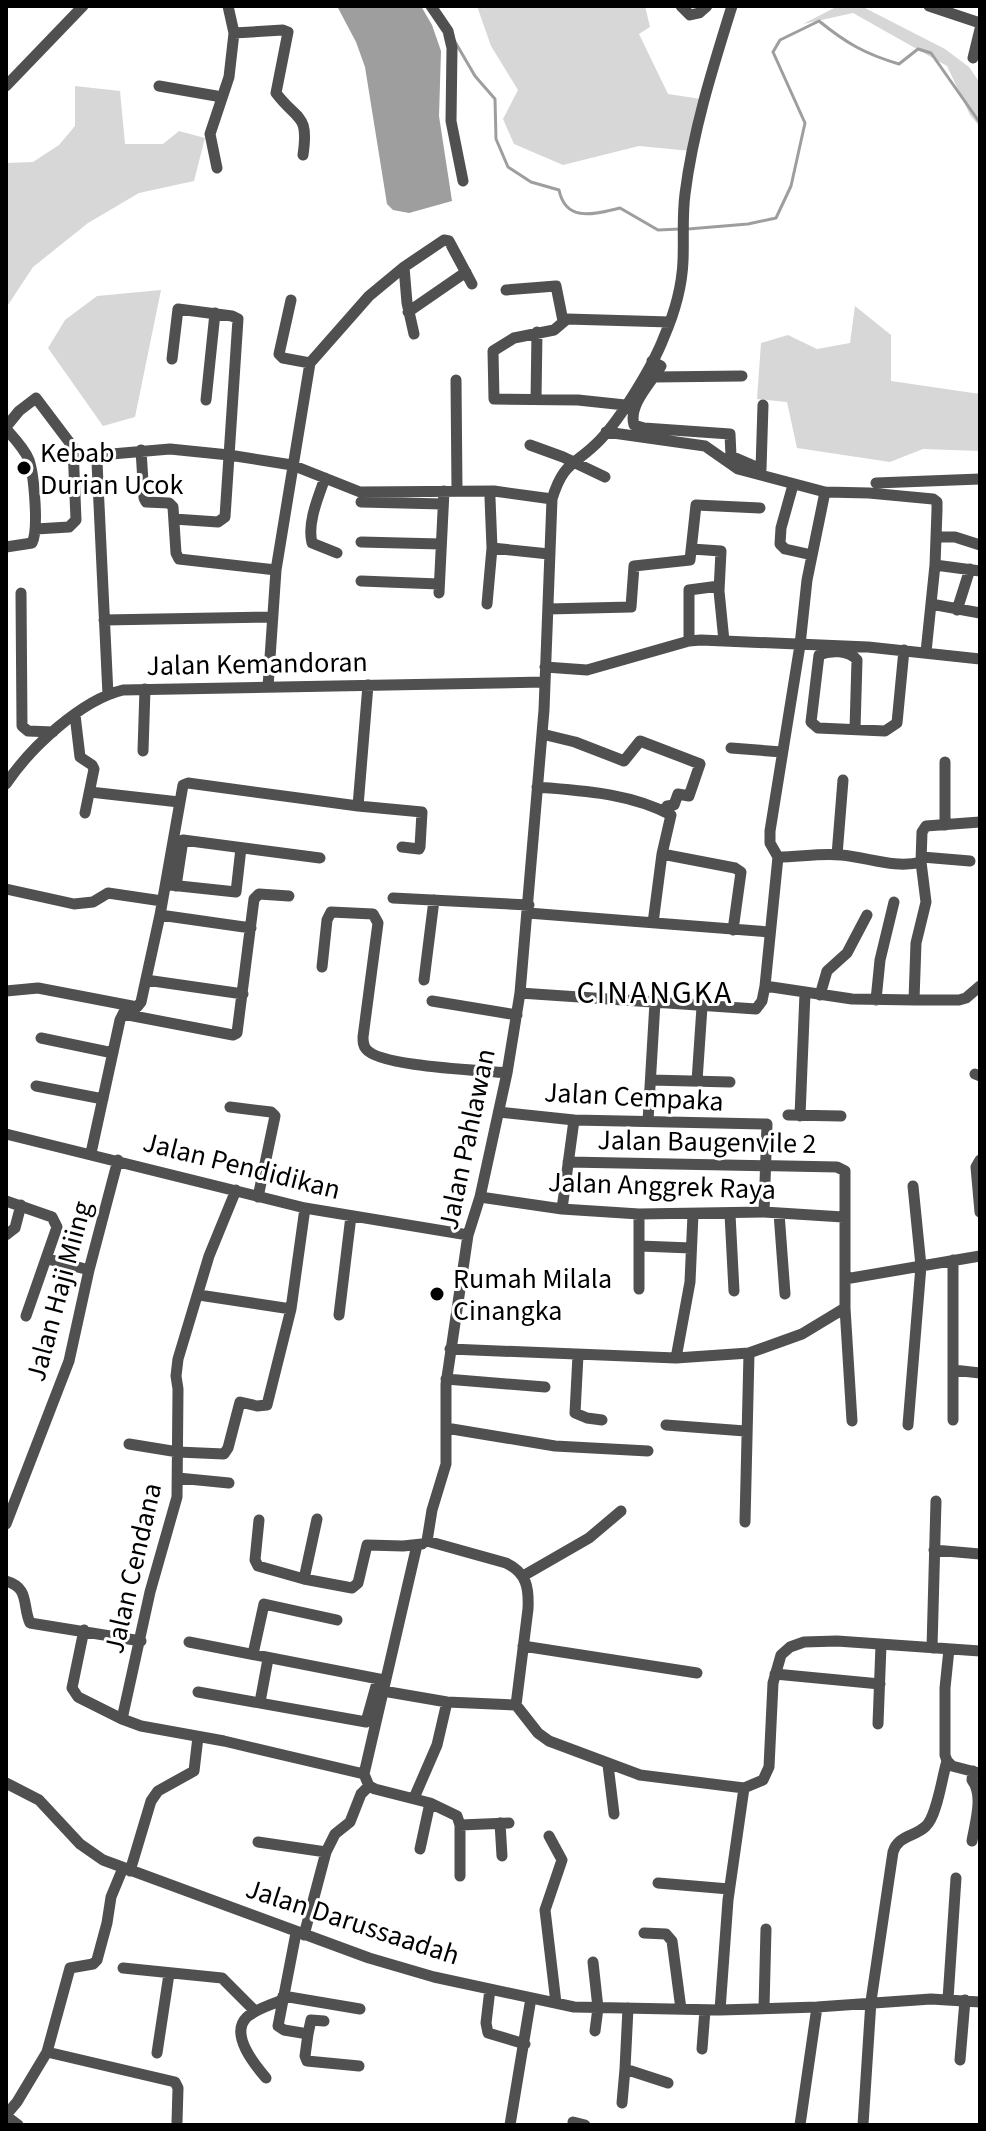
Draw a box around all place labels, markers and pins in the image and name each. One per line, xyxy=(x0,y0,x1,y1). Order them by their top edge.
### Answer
place label: Kebab Durian Ucok xyxy=(40,433,183,505)
marker: Kebab Durian Ucok xyxy=(15,459,33,477)
place label: Rumah Milala Cinangka xyxy=(453,1259,612,1331)
marker: Rumah Milala Cinangka xyxy=(428,1285,446,1303)

